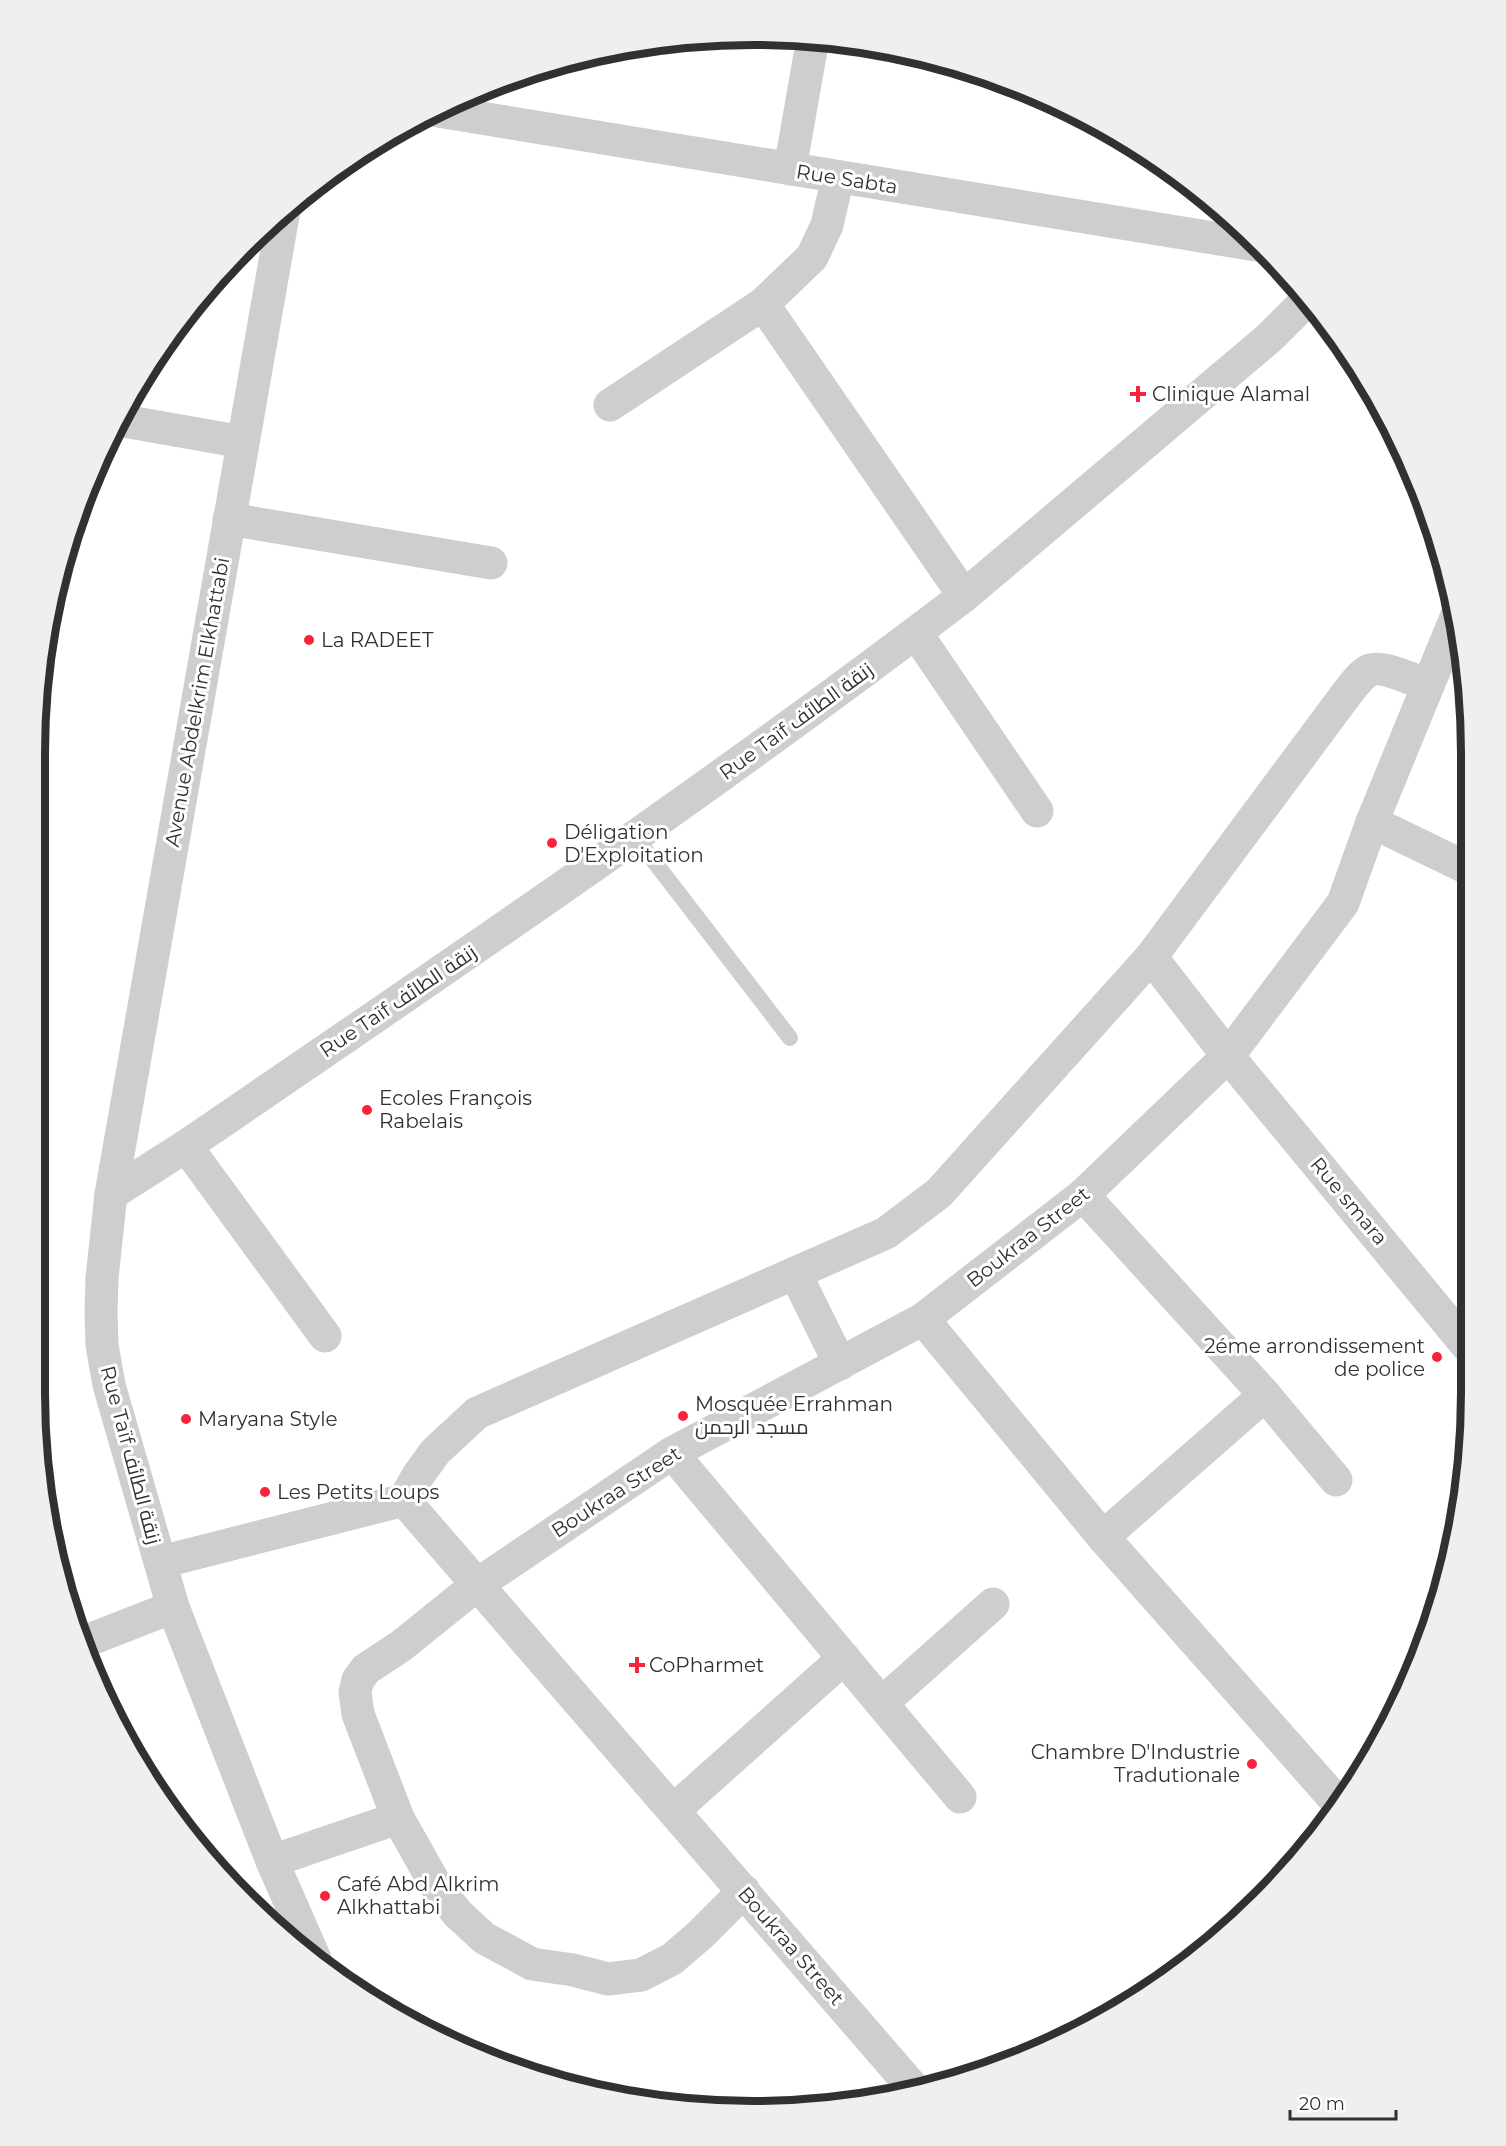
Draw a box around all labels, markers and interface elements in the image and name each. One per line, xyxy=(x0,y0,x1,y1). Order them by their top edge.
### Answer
street label: Rue Sabta xyxy=(795,159,899,199)
place label: Clinique Alamal xyxy=(1152,382,1310,406)
marker: Clinique Alamal xyxy=(1129,385,1147,403)
street label: Avenue Abdelkrim Elkhattabi xyxy=(160,555,234,849)
place label: La RADEET xyxy=(321,628,434,652)
marker: La RADEET xyxy=(302,633,316,647)
street label: Rue Taïf زنقة الطائف xyxy=(715,657,877,785)
place label: Déligation D'Exploitation xyxy=(564,820,704,867)
marker: Déligation D'Exploitation xyxy=(545,836,559,850)
street label: Rue Taïf زنقة الطائف xyxy=(315,940,481,1062)
place label: Ecoles François Rabelais xyxy=(379,1086,532,1133)
marker: Ecoles François Rabelais xyxy=(360,1103,374,1117)
street label: Rue smara xyxy=(1305,1152,1393,1250)
street label: Boukraa Street xyxy=(962,1182,1094,1292)
place label: 2éme arrondissement de police xyxy=(1204,1334,1425,1381)
marker: 2éme arrondissement de police xyxy=(1430,1350,1444,1364)
street label: Rue Taïf زنقة الطائف xyxy=(96,1363,166,1547)
place label: Mosquée Errahman مسجد الرحمن xyxy=(695,1392,893,1440)
place label: Maryana Style xyxy=(198,1407,338,1431)
marker: Mosquée Errahman مسجد الرحمن xyxy=(676,1409,690,1423)
marker: Maryana Style xyxy=(179,1412,193,1426)
street label: Boukraa Street xyxy=(547,1441,685,1543)
place label: Les Petits Loups xyxy=(277,1480,440,1504)
marker: Les Petits Loups xyxy=(258,1485,272,1499)
place label: CoPharmet xyxy=(649,1653,764,1677)
marker: CoPharmet xyxy=(630,1658,644,1672)
place label: Chambre D'Industrie Tradutionale xyxy=(1031,1740,1240,1787)
marker: Chambre D'Industrie Tradutionale xyxy=(1245,1757,1259,1771)
place label: Café Abd Alkrim Alkhattabi xyxy=(337,1872,499,1919)
street label: Boukraa Street xyxy=(733,1882,849,2010)
marker: Café Abd Alkrim Alkhattabi xyxy=(318,1889,332,1903)
scale bar xyxy=(1290,2083,1396,2121)
text: 20 m xyxy=(1299,2093,1345,2115)

